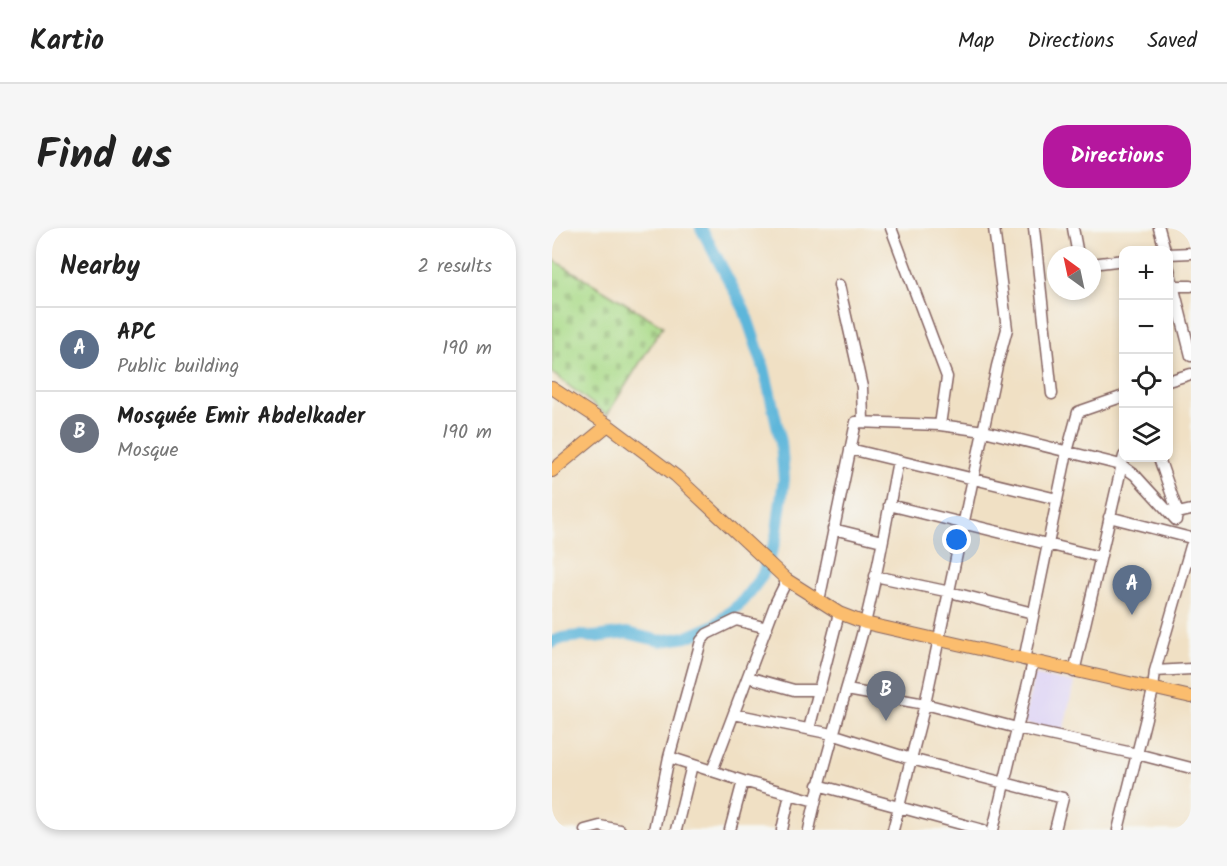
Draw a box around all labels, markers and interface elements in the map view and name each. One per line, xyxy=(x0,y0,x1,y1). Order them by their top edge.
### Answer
text: Kartio xyxy=(30,19,104,64)
text: Map xyxy=(958,25,994,58)
text: Directions xyxy=(1027,25,1114,58)
text: Saved xyxy=(1147,25,1197,58)
text: Find us xyxy=(36,123,172,190)
button: Directions xyxy=(1043,125,1191,188)
text: Nearby xyxy=(60,246,140,288)
north arrow xyxy=(1047,246,1101,300)
map controls xyxy=(1119,246,1173,462)
button: + xyxy=(1119,246,1173,300)
text: 2 results xyxy=(417,251,492,283)
button: − xyxy=(1119,300,1173,354)
text: APC xyxy=(117,316,157,351)
text: A xyxy=(73,333,86,365)
text: 190 m xyxy=(442,333,492,365)
text: Public building xyxy=(117,351,239,383)
button: locate xyxy=(1119,354,1173,408)
text: Mosquée Emir Abdelkader xyxy=(117,400,365,435)
button: layers xyxy=(1119,408,1173,462)
text: B xyxy=(73,417,86,449)
text: 190 m xyxy=(442,417,492,449)
text: Mosque xyxy=(117,435,178,467)
your location xyxy=(942,525,971,554)
pin: A xyxy=(1112,566,1152,615)
pin: B xyxy=(866,672,906,721)

